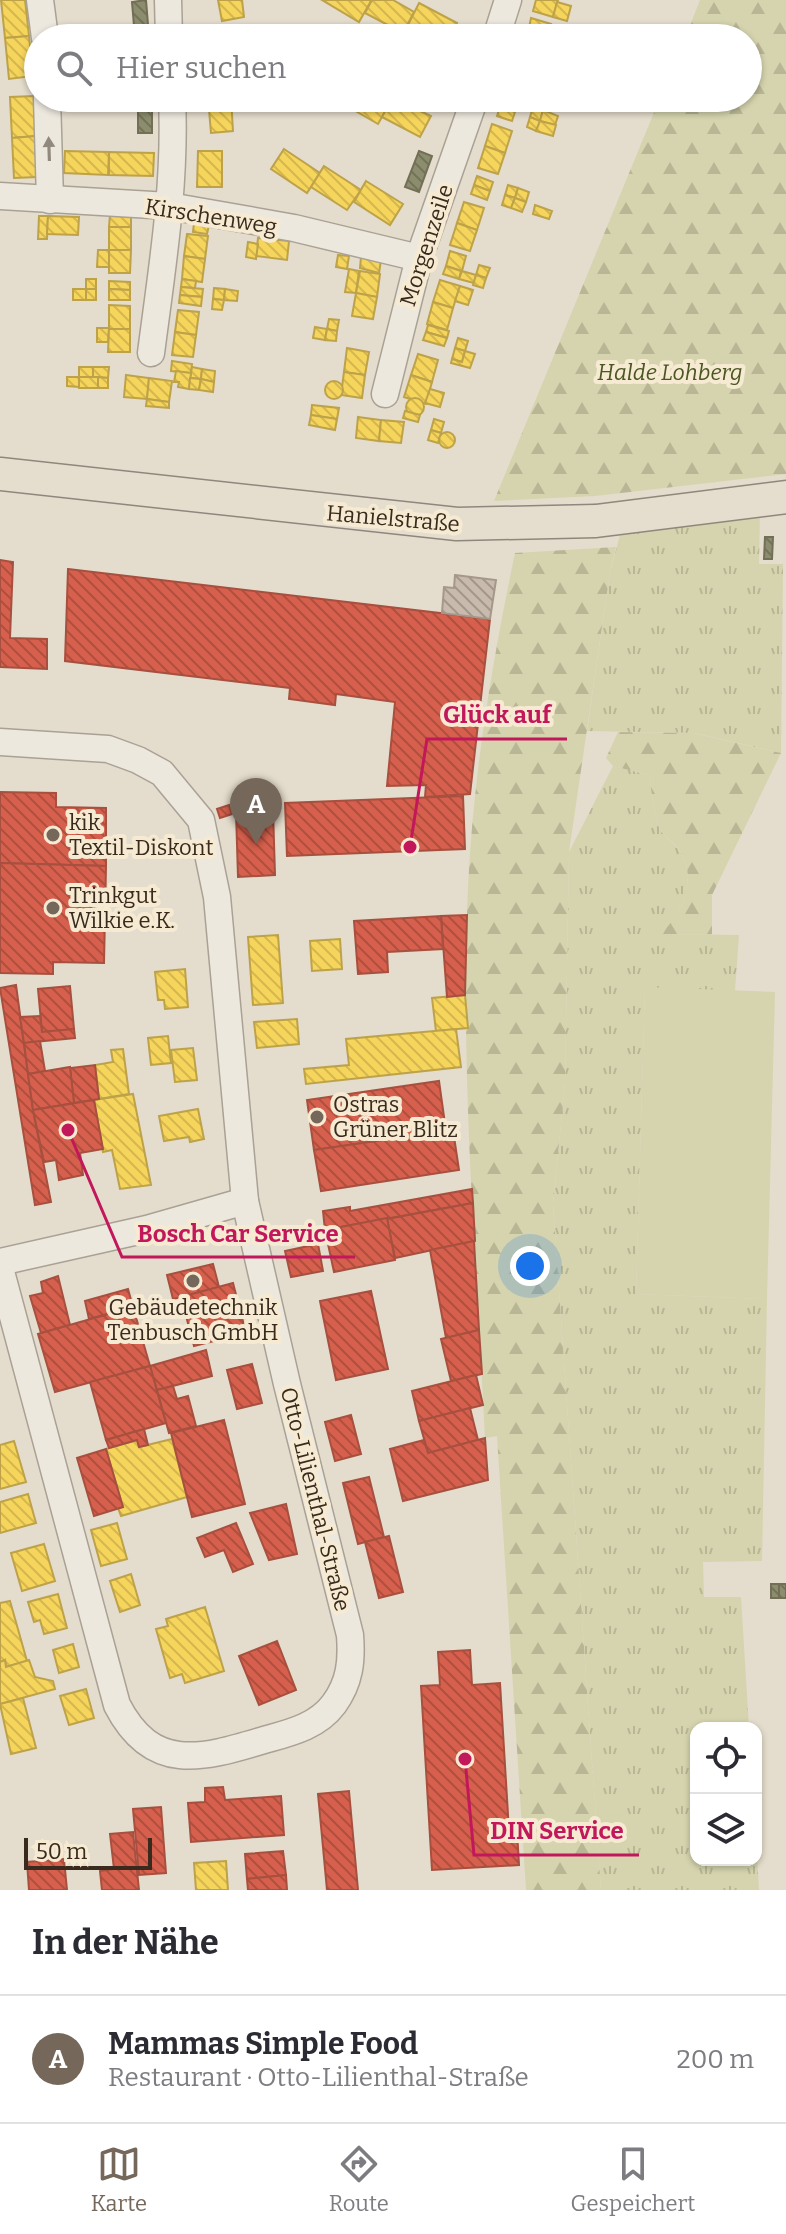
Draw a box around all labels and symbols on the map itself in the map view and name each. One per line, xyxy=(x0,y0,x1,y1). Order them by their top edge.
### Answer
one-way arrow xyxy=(42,136,55,161)
street label: Morgenzeile xyxy=(394,181,459,310)
street label: Kirschenweg xyxy=(143,193,279,240)
park label: Halde Lohberg xyxy=(597,359,743,386)
street label: Hanielstraße xyxy=(325,499,461,538)
callout: Glück auf xyxy=(427,691,567,739)
text: Glück auf xyxy=(443,701,553,729)
pin: A xyxy=(230,778,282,844)
place label: kik Textil-Diskont xyxy=(69,809,214,861)
marker: kik Textil-Diskont xyxy=(44,826,62,844)
place label: Trinkgut Wilkie e.K. xyxy=(69,882,175,934)
marker: Trinkgut Wilkie e.K. xyxy=(44,899,62,917)
place label: Ostras Grüner Blitz xyxy=(333,1091,458,1143)
marker: Ostras Grüner Blitz xyxy=(308,1108,326,1126)
callout: Bosch Car Service xyxy=(122,1209,355,1257)
text: Bosch Car Service xyxy=(137,1220,339,1248)
your location xyxy=(510,1246,550,1286)
marker: Gebäudetechnik Tenbusch GmbH xyxy=(184,1272,202,1290)
place label: Gebäudetechnik Tenbusch GmbH xyxy=(107,1294,279,1346)
street label: Otto-Lilienthal-Straße xyxy=(275,1384,356,1614)
callout: DIN Service xyxy=(474,1807,639,1855)
text: DIN Service xyxy=(490,1817,624,1845)
scale bar xyxy=(24,1834,152,1870)

